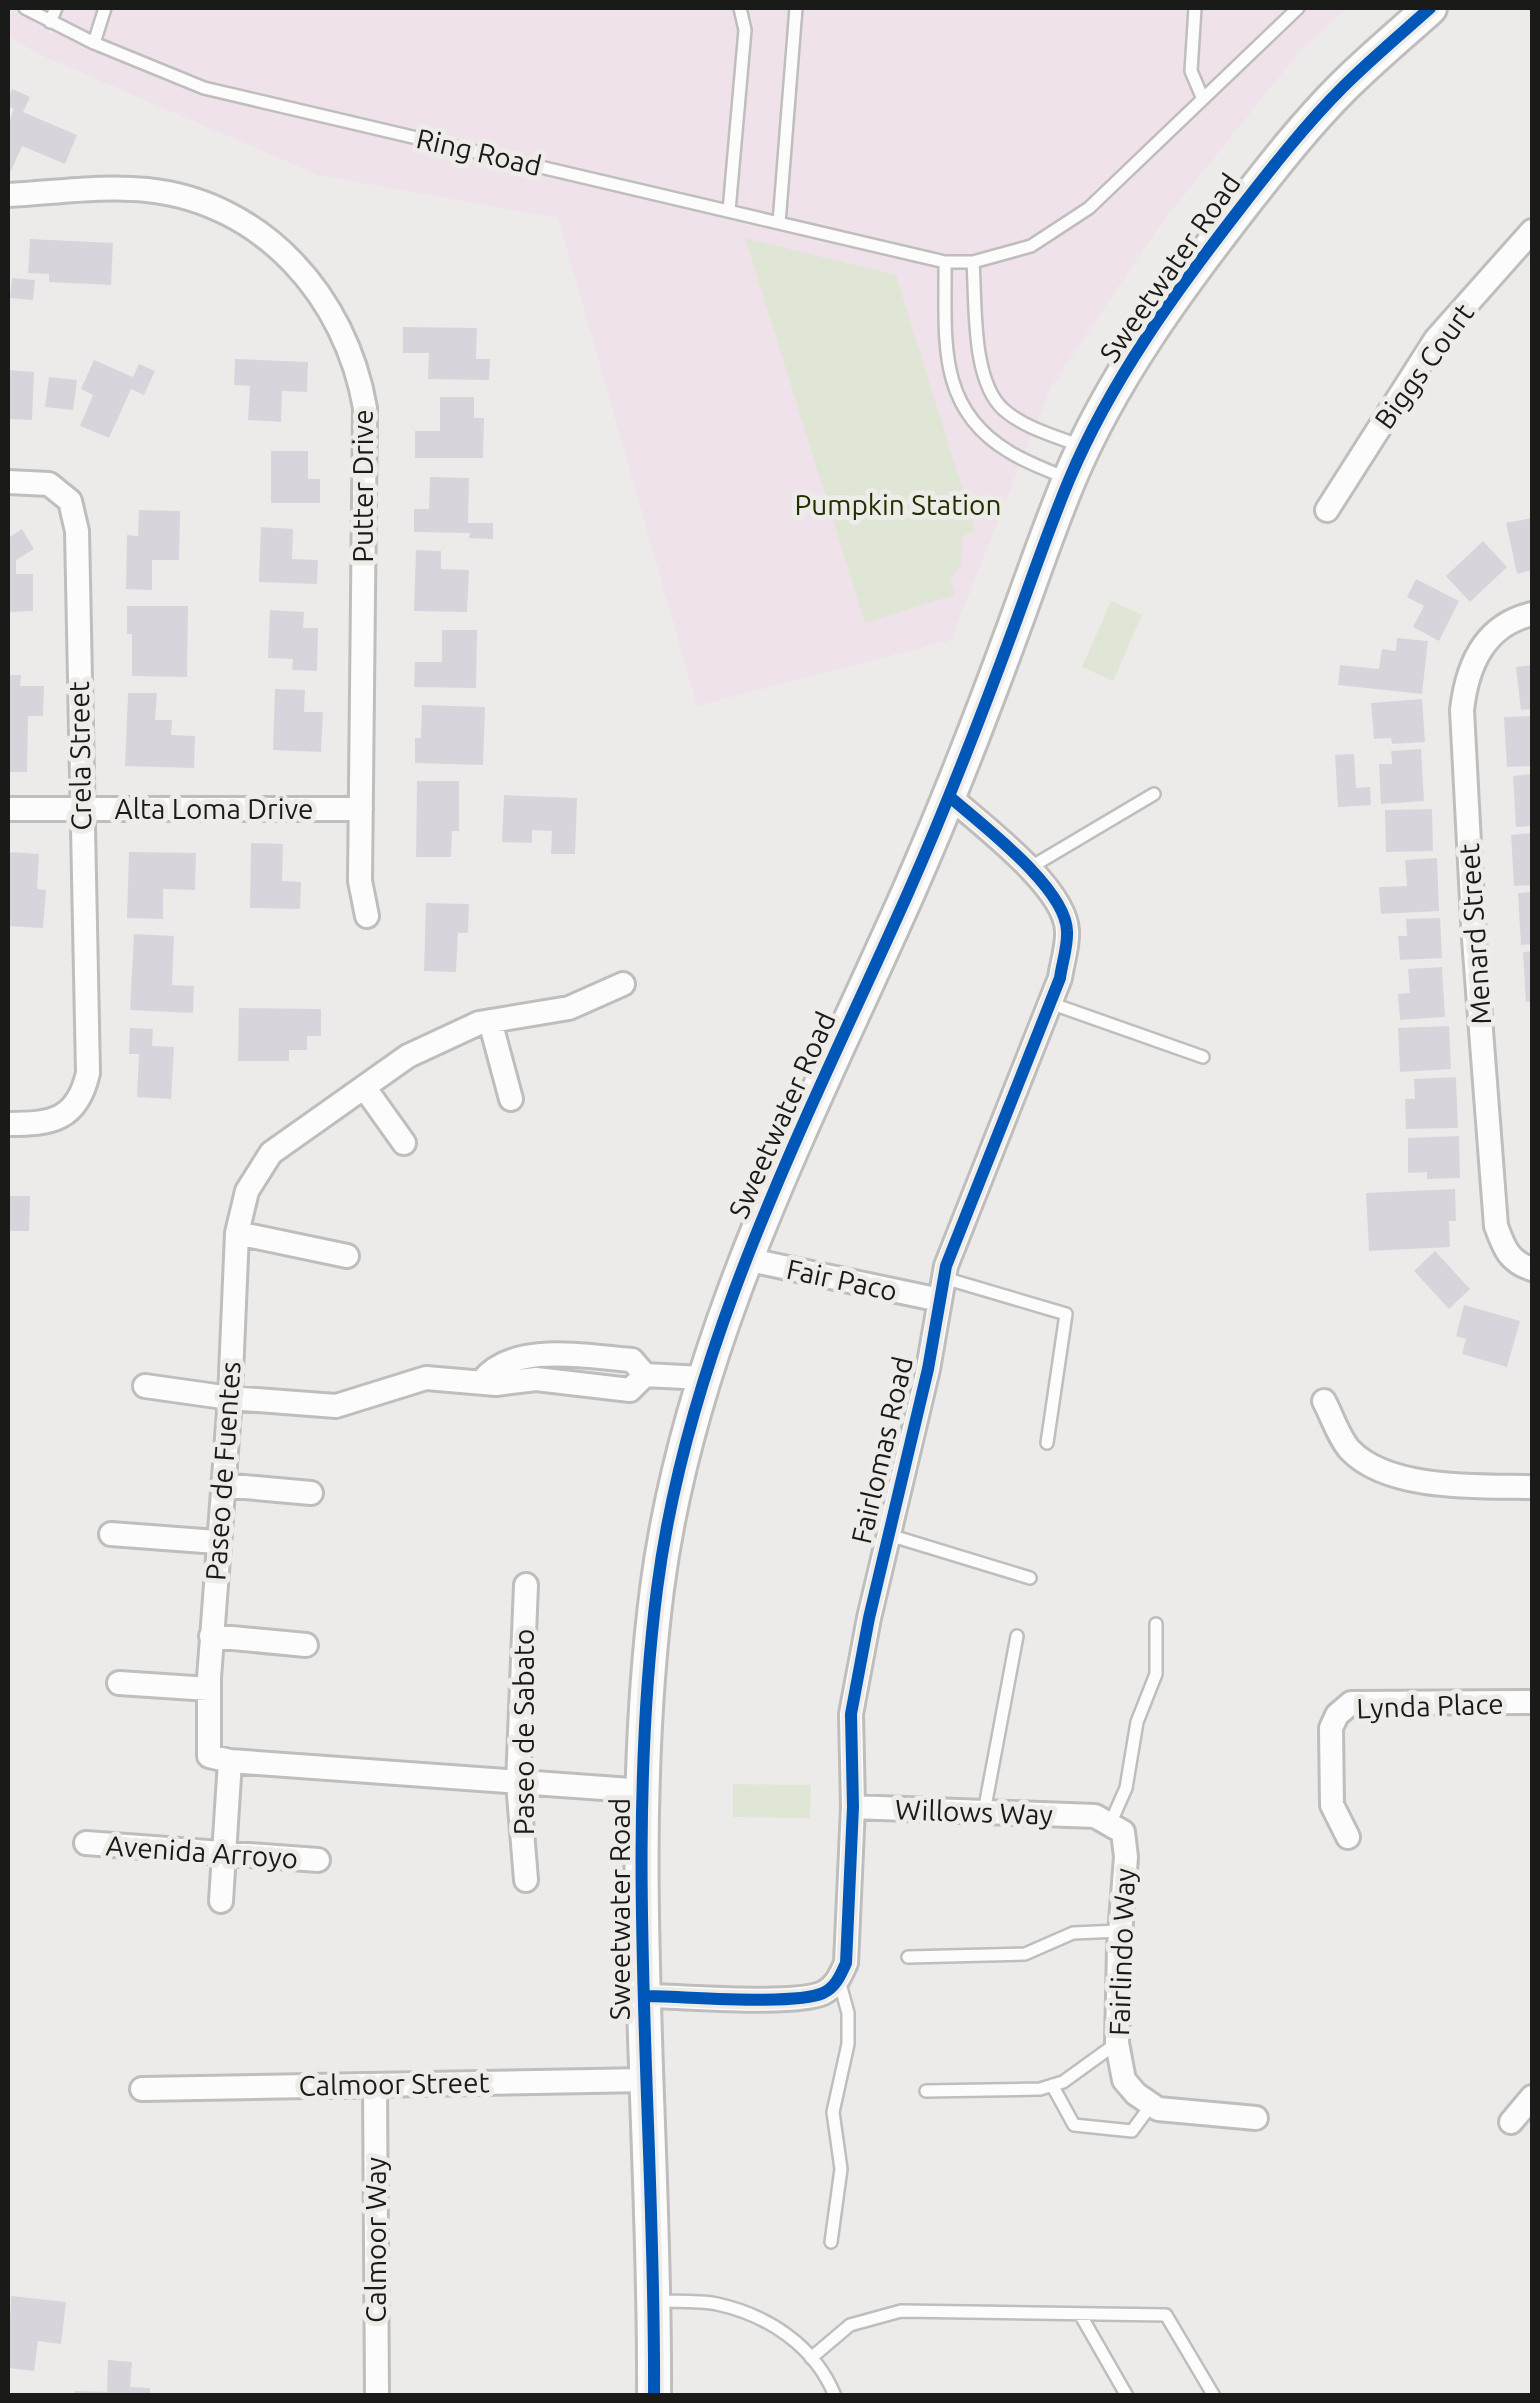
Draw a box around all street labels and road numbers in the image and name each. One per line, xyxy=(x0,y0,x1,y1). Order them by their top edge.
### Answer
street label: Ring Road xyxy=(414,122,545,181)
street label: Sweetwater Road xyxy=(1093,168,1246,368)
street label: Biggs Court xyxy=(1368,297,1479,434)
street label: Putter Drive xyxy=(347,409,378,563)
street label: Crela Street xyxy=(63,681,96,831)
street label: Alta Loma Drive xyxy=(114,793,314,824)
street label: Menard Street xyxy=(1453,842,1496,1026)
street label: Sweetwater Road xyxy=(722,1007,841,1223)
street label: Fair Paco xyxy=(784,1253,900,1306)
street label: Fairlomas Road xyxy=(845,1353,918,1546)
street label: Paseo de Fuentes xyxy=(199,1360,246,1582)
street label: Paseo de Sabato xyxy=(508,1629,539,1835)
street label: Lynda Place xyxy=(1356,1687,1504,1724)
street label: Willows Way xyxy=(895,1793,1053,1830)
street label: Sweetwater Road xyxy=(604,1798,635,2020)
street label: Avenida Arroyo xyxy=(105,1829,299,1874)
street label: Fairlindo Way xyxy=(1103,1868,1140,2036)
street label: Calmoor Street xyxy=(298,2066,490,2101)
street label: Calmoor Way xyxy=(360,2157,391,2323)

